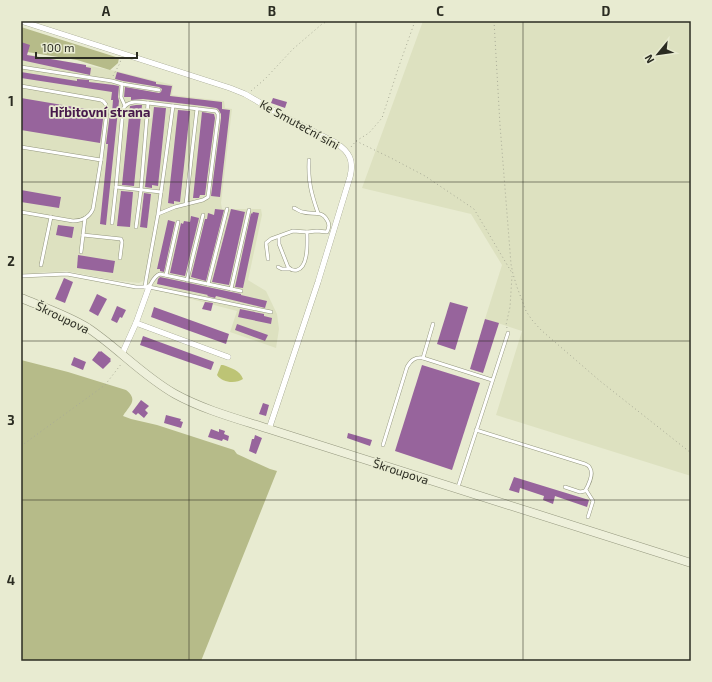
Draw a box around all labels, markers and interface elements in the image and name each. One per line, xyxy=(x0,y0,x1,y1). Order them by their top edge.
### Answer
text: A xyxy=(102,3,111,19)
text: B xyxy=(268,3,276,19)
text: C xyxy=(436,3,444,19)
text: D xyxy=(602,3,611,19)
scale bar xyxy=(36,34,137,60)
north arrow xyxy=(638,34,678,74)
text: 100 m xyxy=(42,40,74,54)
text: N xyxy=(641,52,656,66)
text: 1 xyxy=(8,93,14,109)
street label: Ke Smuteční síni xyxy=(258,96,342,152)
district label: Hřbitovní strana xyxy=(50,104,150,120)
text: 2 xyxy=(7,253,15,269)
street label: Škroupova xyxy=(34,298,92,336)
text: 3 xyxy=(7,412,15,428)
street label: Škroupova xyxy=(371,455,431,487)
text: 4 xyxy=(7,572,15,588)

